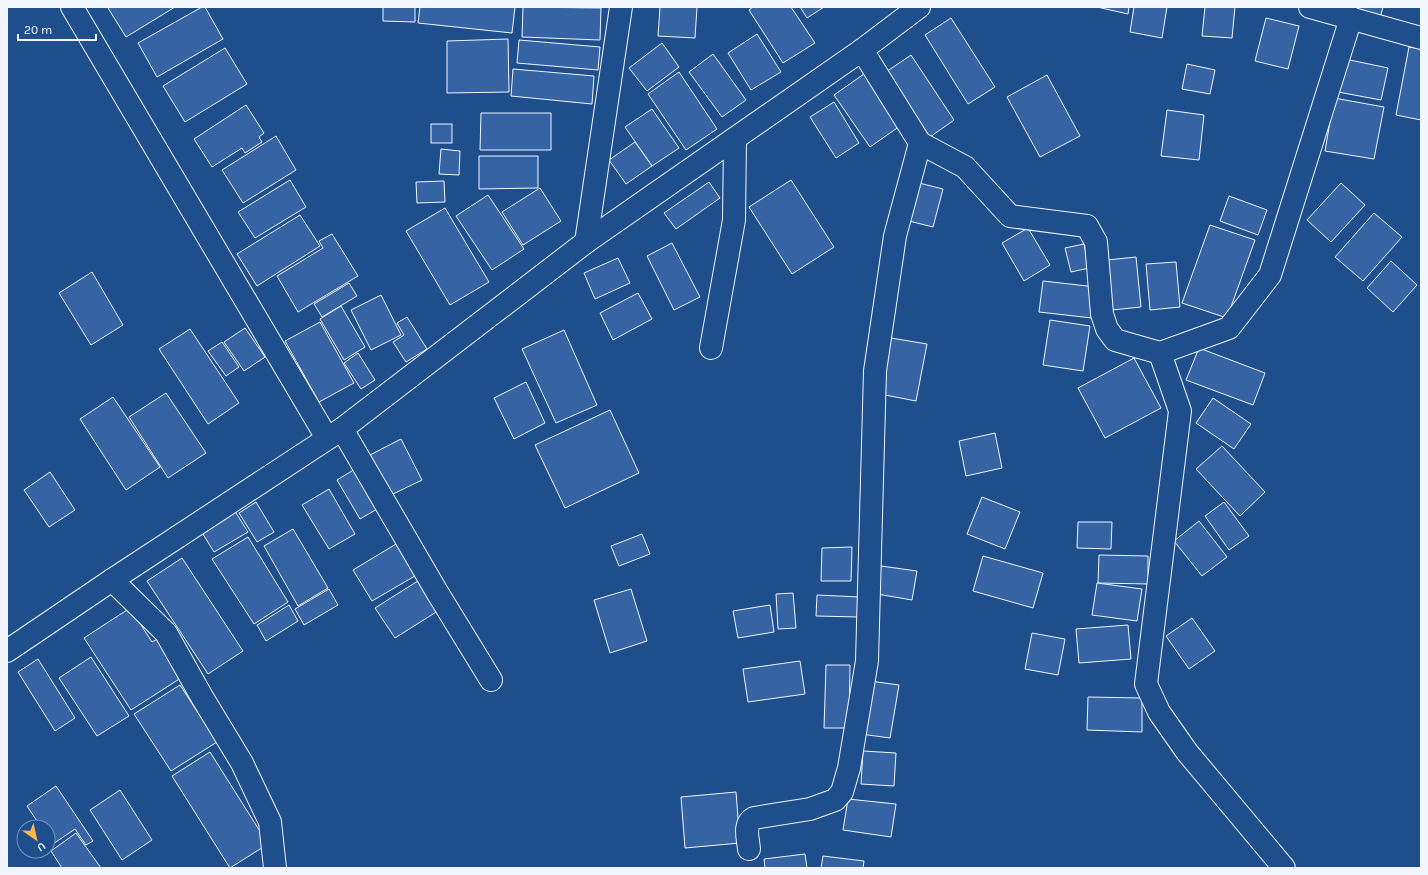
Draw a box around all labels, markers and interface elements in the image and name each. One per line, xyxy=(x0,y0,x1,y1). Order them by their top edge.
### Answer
scale bar xyxy=(18,16,96,42)
text: 20 m xyxy=(24,23,52,37)
north arrow xyxy=(16,819,56,859)
text: U xyxy=(35,839,48,854)

